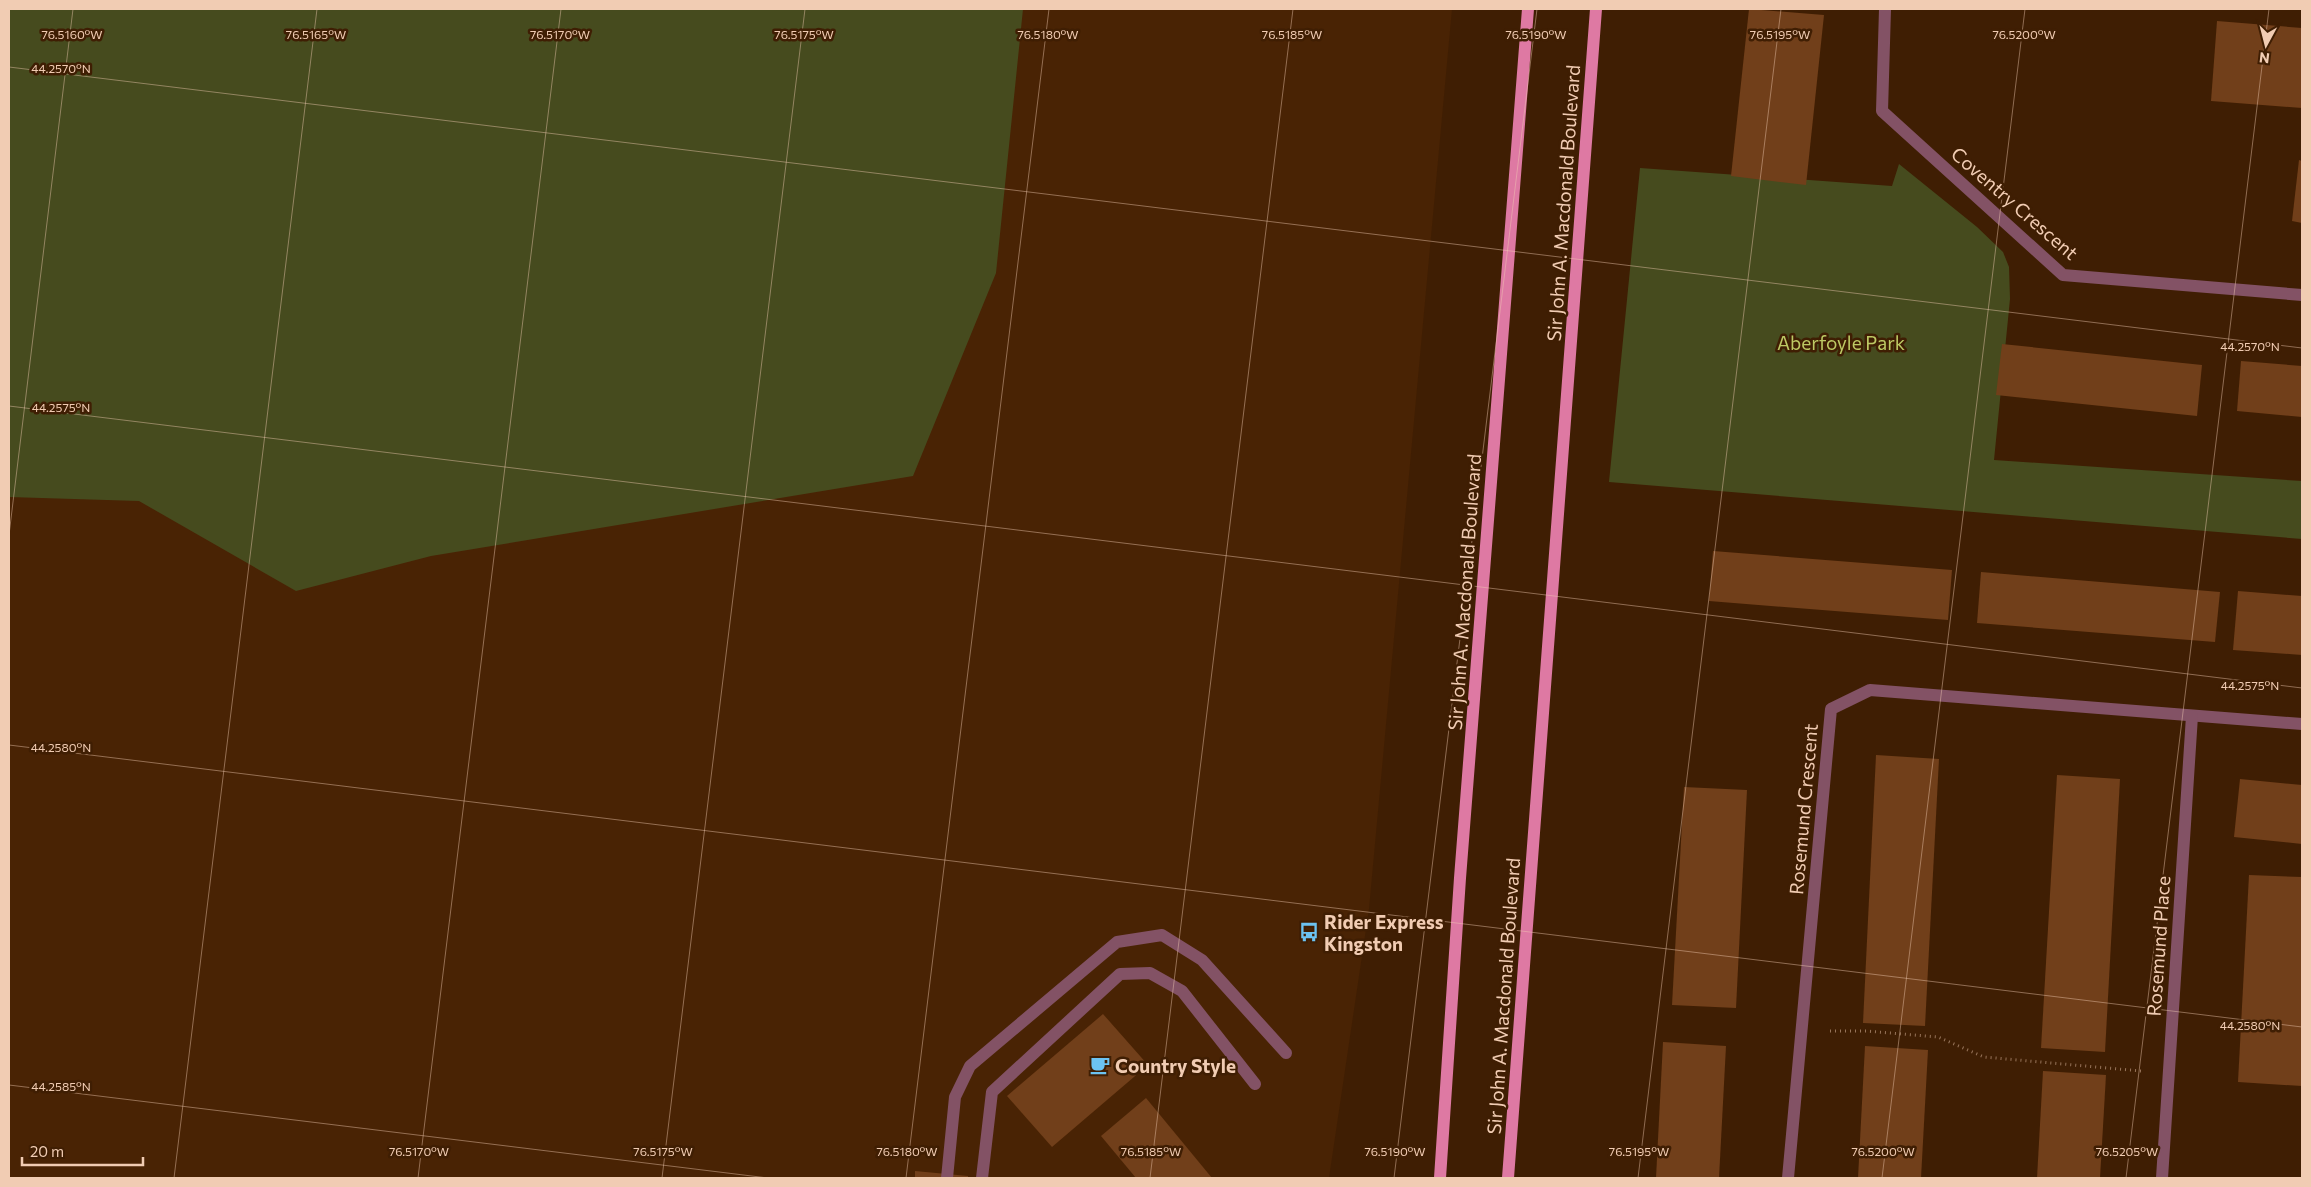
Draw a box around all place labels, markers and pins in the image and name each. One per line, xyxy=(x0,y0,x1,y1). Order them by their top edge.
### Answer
place label: Rider Express Kingston xyxy=(1324,910,1444,955)
bus stop icon: Rider Express Kingston xyxy=(1298,921,1320,943)
cafe icon: Country Style xyxy=(1089,1054,1111,1076)
place label: Country Style xyxy=(1115,1054,1236,1077)

